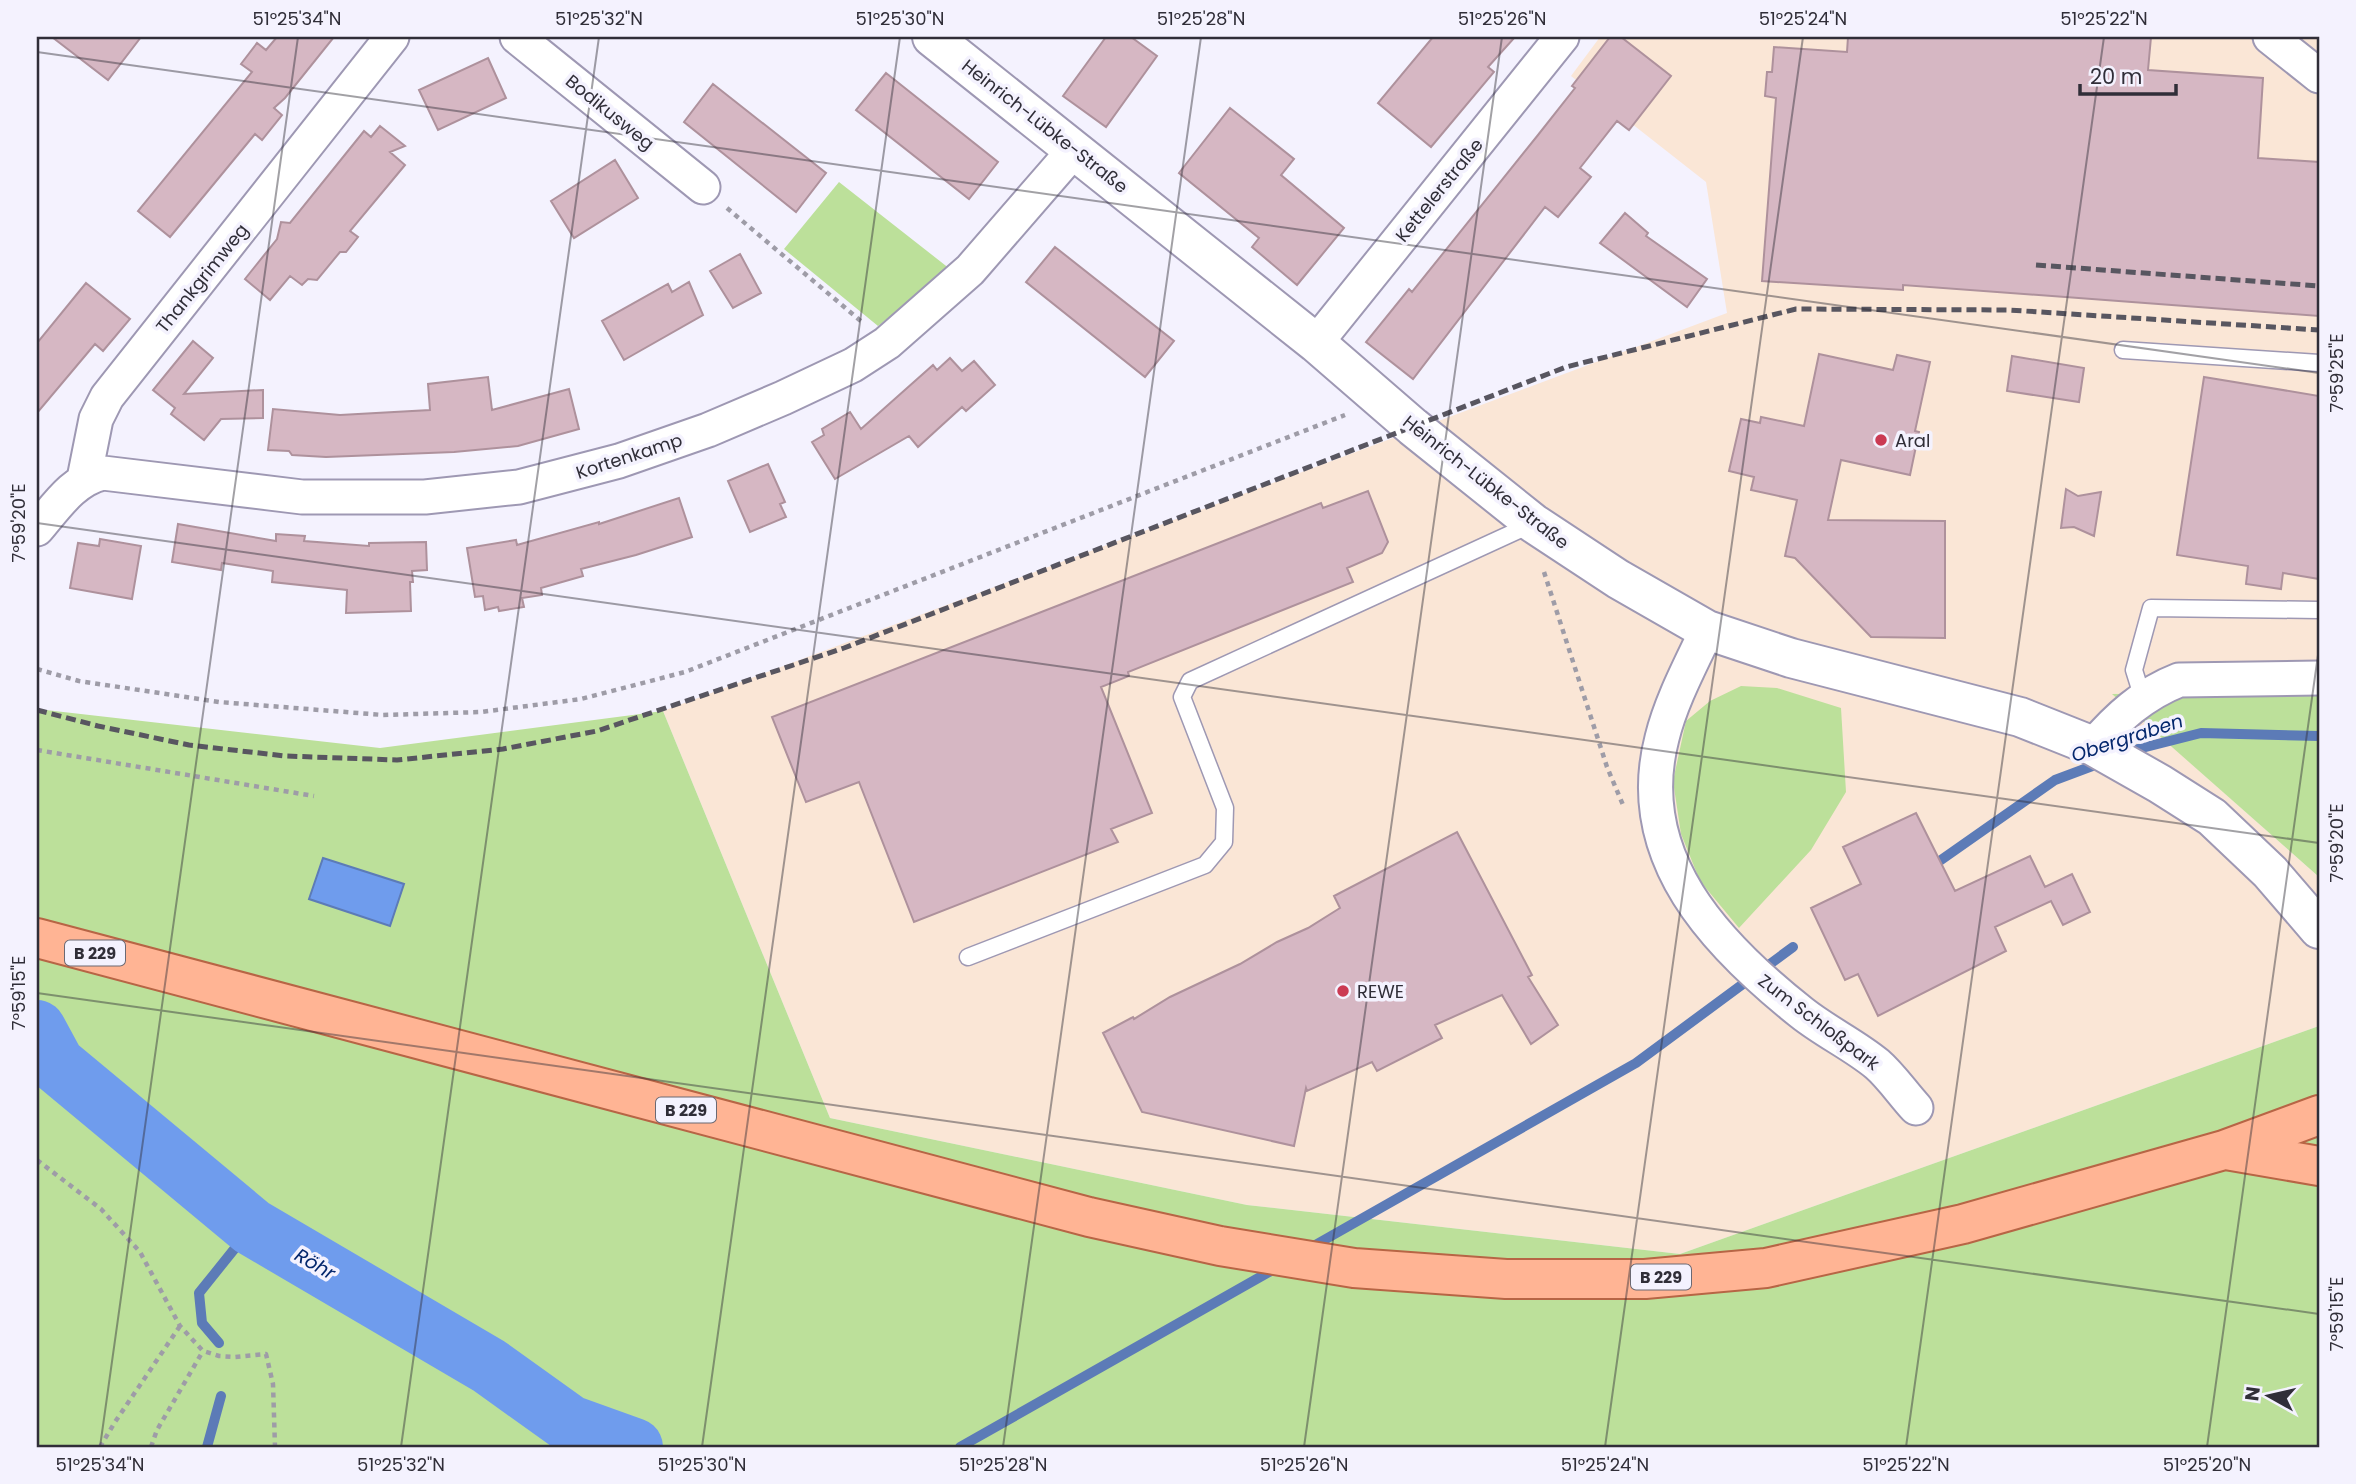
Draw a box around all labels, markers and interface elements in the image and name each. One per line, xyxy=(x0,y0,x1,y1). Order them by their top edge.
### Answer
text: 51°25'34"N xyxy=(253,6,341,31)
text: 51°25'32"N xyxy=(555,6,643,31)
text: 51°25'30"N xyxy=(856,6,944,31)
text: 51°25'28"N xyxy=(1157,6,1245,31)
text: 51°25'26"N xyxy=(1458,6,1546,31)
text: 51°25'24"N xyxy=(1759,6,1847,31)
text: 51°25'22"N xyxy=(2060,6,2148,31)
scale bar xyxy=(2080,52,2176,96)
street label: Heinrich-Lübke-Straße xyxy=(957,53,1133,199)
text: 20 m xyxy=(2090,62,2143,91)
street label: Bodikusweg xyxy=(560,68,660,156)
street label: Kettelerstraße xyxy=(1389,133,1489,247)
street label: Thankgrimweg xyxy=(150,218,254,338)
text: 7°59'25"E xyxy=(2324,334,2349,412)
street label: Heinrich-Lübke-Straße xyxy=(1398,409,1574,555)
street label: Kortenkamp xyxy=(573,427,685,485)
place label: Aral xyxy=(1895,428,1930,453)
marker: Aral xyxy=(1873,432,1889,448)
text: 7°59'20"E xyxy=(6,484,31,562)
water label: Obergraben xyxy=(2068,707,2186,769)
text: 7°59'20"E xyxy=(2324,804,2349,882)
road number: B 229 xyxy=(65,940,125,965)
text: 7°59'15"E xyxy=(6,956,31,1030)
street label: Zum Schloßpark xyxy=(1753,968,1885,1076)
place label: REWE xyxy=(1357,979,1404,1004)
marker: REWE xyxy=(1335,983,1351,999)
road number: B 229 xyxy=(656,1098,716,1122)
water label: Röhr xyxy=(290,1242,341,1287)
road number: B 229 xyxy=(1631,1264,1691,1289)
text: 7°59'15"E xyxy=(2324,1277,2349,1351)
north arrow xyxy=(2234,1362,2304,1432)
text: N xyxy=(2238,1385,2267,1403)
text: 51°25'34"N xyxy=(56,1452,144,1477)
text: 51°25'32"N xyxy=(357,1452,445,1477)
text: 51°25'30"N xyxy=(658,1452,746,1477)
text: 51°25'28"N xyxy=(959,1452,1047,1477)
text: 51°25'26"N xyxy=(1260,1452,1348,1477)
text: 51°25'24"N xyxy=(1561,1452,1649,1477)
text: 51°25'22"N xyxy=(1862,1452,1950,1477)
text: 51°25'20"N xyxy=(2163,1452,2251,1477)

